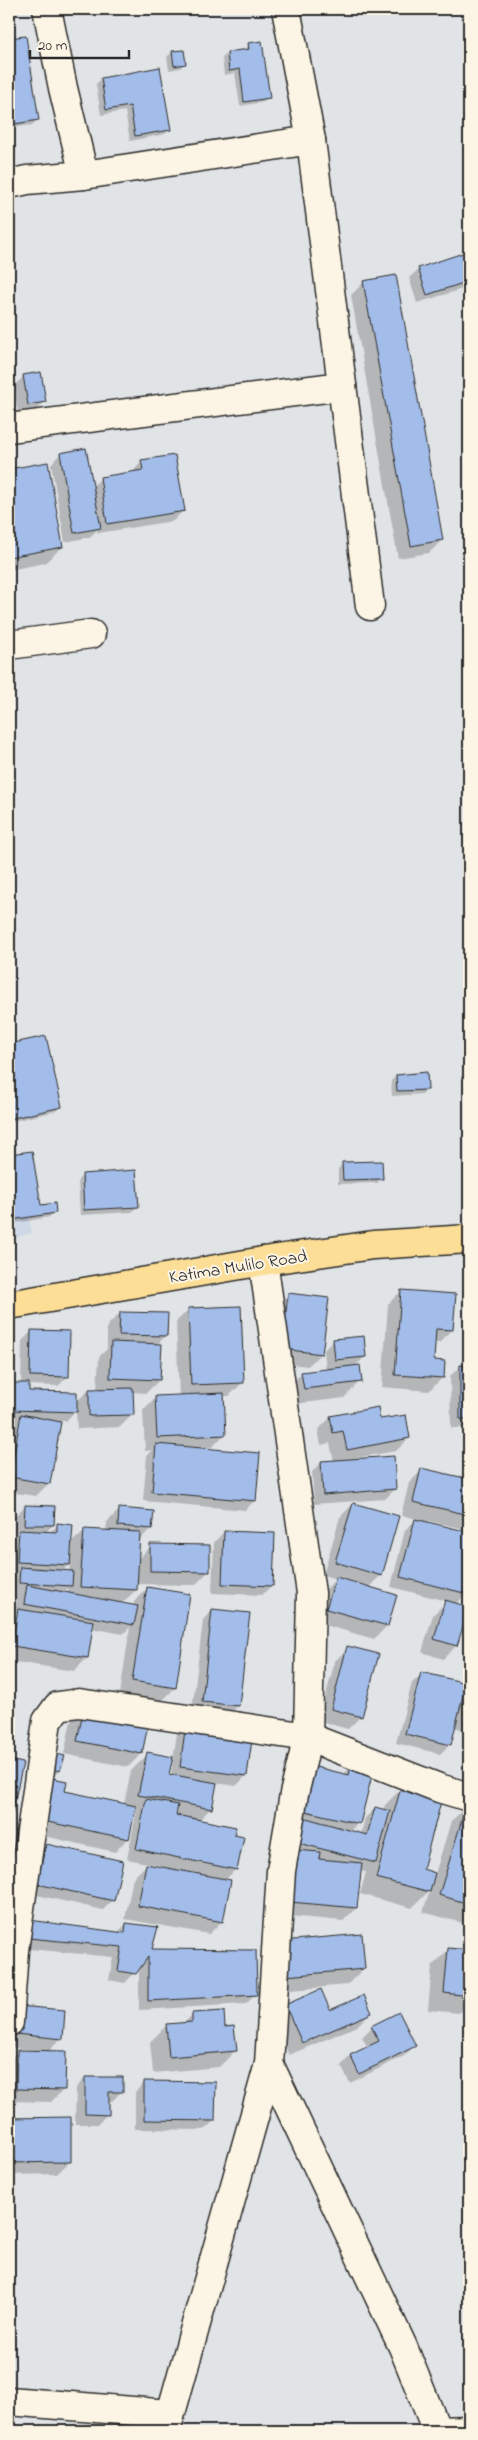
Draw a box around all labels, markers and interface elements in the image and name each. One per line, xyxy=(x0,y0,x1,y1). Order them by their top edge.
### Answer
scale bar xyxy=(30,28,129,60)
text: 20 m xyxy=(38,35,68,57)
street label: Katima Mulilo Road xyxy=(167,1244,309,1292)

